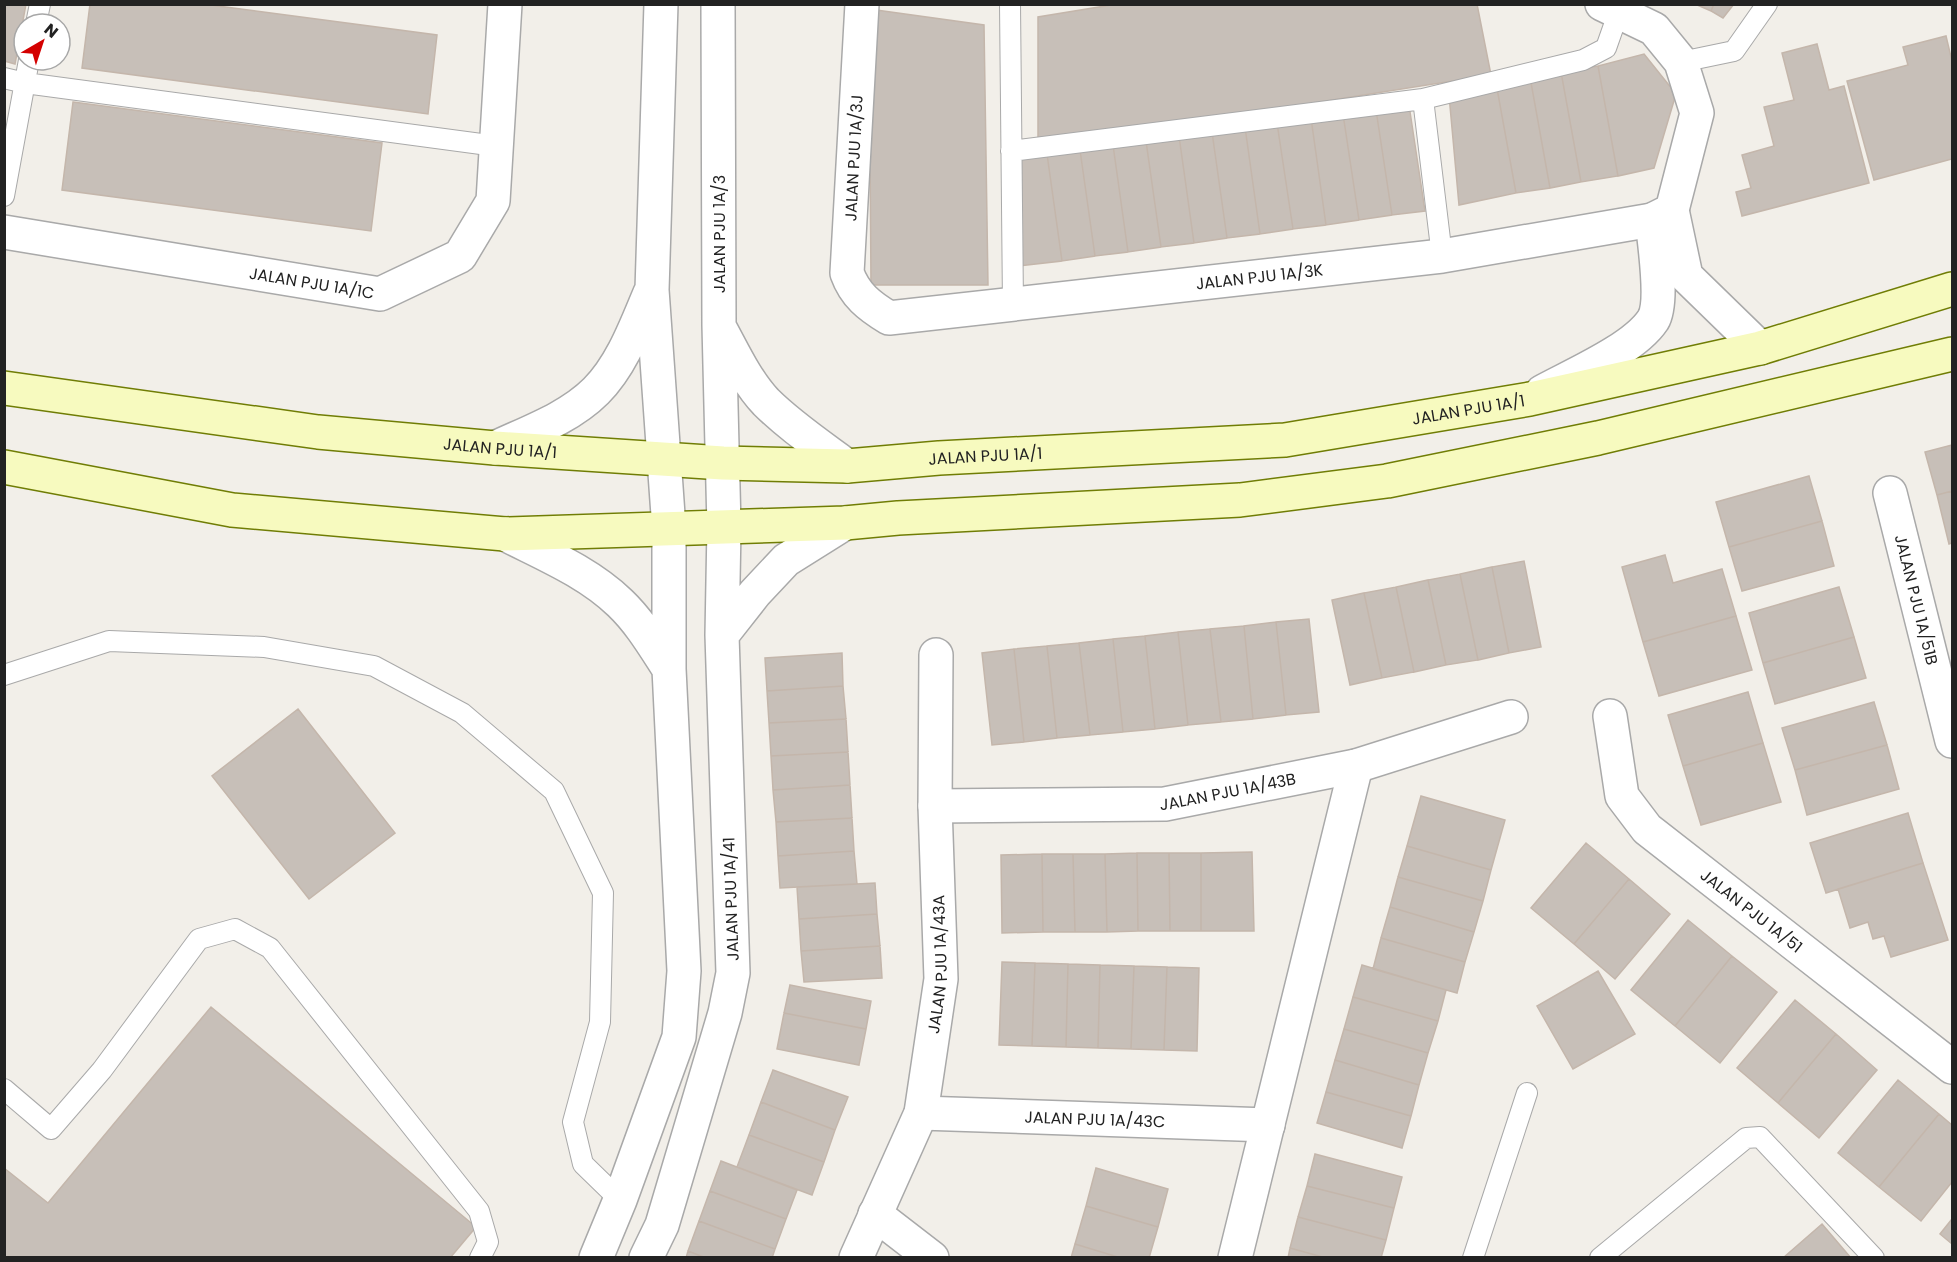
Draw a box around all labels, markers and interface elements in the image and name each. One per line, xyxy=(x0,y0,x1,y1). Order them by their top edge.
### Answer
north arrow xyxy=(12,12,72,72)
text: N xyxy=(39,18,63,43)
street label: JALAN PJU 1A/3J xyxy=(839,94,869,222)
street label: JALAN PJU 1A/3 xyxy=(708,175,731,293)
street label: JALAN PJU 1A/3K xyxy=(1194,258,1325,295)
street label: JALAN PJU 1A/1C xyxy=(248,261,376,304)
street label: JALAN PJU 1A/1 xyxy=(1410,389,1526,430)
street label: JALAN PJU 1A/1 xyxy=(442,432,558,464)
street label: JALAN PJU 1A/1 xyxy=(927,441,1043,470)
street label: JALAN PJU 1A/51B xyxy=(1889,532,1944,668)
street label: JALAN PJU 1A/43B xyxy=(1160,767,1298,816)
street label: JALAN PJU 1A/41 xyxy=(717,837,745,961)
street label: JALAN PJU 1A/51 xyxy=(1696,863,1808,958)
street label: JALAN PJU 1A/43A xyxy=(922,894,953,1035)
street label: JALAN PJU 1A/43C xyxy=(1024,1105,1166,1133)

